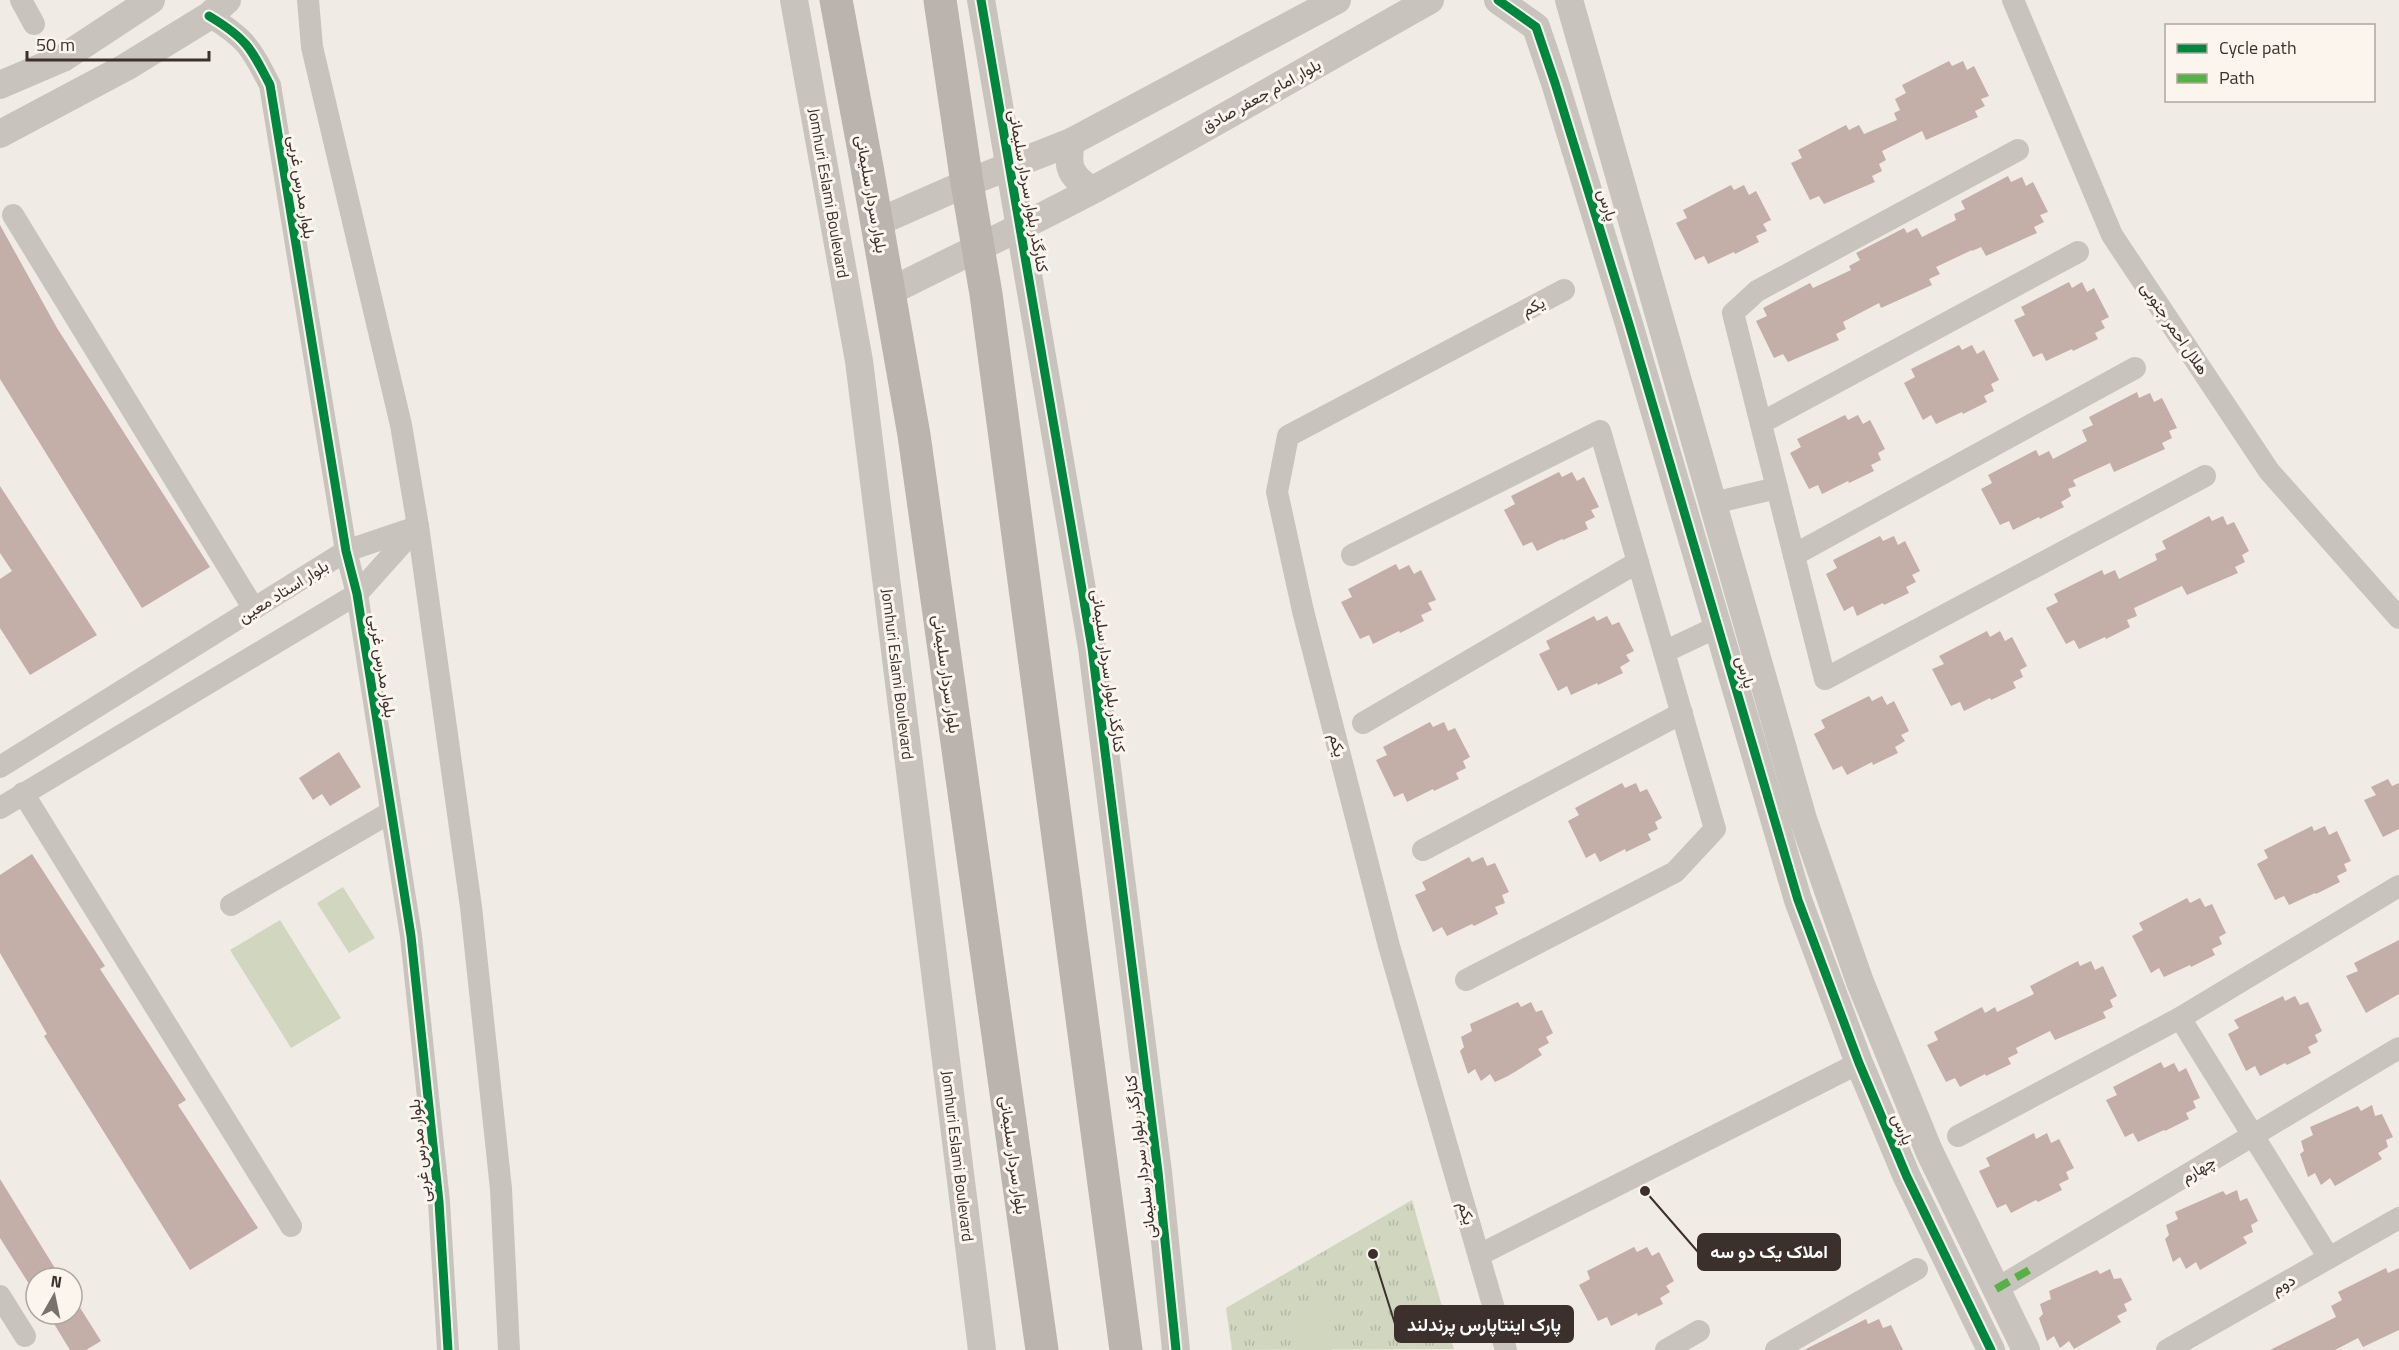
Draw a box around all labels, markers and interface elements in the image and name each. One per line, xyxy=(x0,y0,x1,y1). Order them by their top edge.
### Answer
scale bar xyxy=(27,24,208,62)
legend xyxy=(2165,24,2375,102)
text: 50 m xyxy=(36,31,75,58)
text: Cycle path xyxy=(2219,34,2297,61)
street label: بلوار امام جعفر صادق xyxy=(1197,52,1325,138)
text: Path xyxy=(2219,64,2255,91)
street label: Jomhuri Eslami Boulevard xyxy=(802,106,856,280)
street label: کنارگذر بلوار سردار سلیمانی xyxy=(1003,108,1055,274)
street label: بلوار سردار سلیمانی xyxy=(850,133,894,255)
street label: بلوار مدرس غربی xyxy=(282,134,322,240)
street label: پارس xyxy=(1592,186,1624,224)
street label: هلال احمر جنوبی xyxy=(2135,277,2215,379)
street label: یکم xyxy=(1517,290,1549,322)
street label: بلوار استاد معین xyxy=(233,554,333,628)
street label: Jomhuri Eslami Boulevard xyxy=(876,587,920,761)
street label: کنارگذر بلوار سردار سلیمانی xyxy=(1086,588,1132,754)
street label: بلوار مدرس غربی xyxy=(363,613,403,719)
street label: بلوار سردار سلیمانی xyxy=(927,613,967,735)
street label: پارس xyxy=(1730,653,1762,691)
street label: یکم xyxy=(1324,731,1352,759)
street label: Jomhuri Eslami Boulevard xyxy=(936,1069,980,1243)
street label: کنارگذر بلوار سردار سلیمانی xyxy=(1118,1074,1162,1240)
street label: بلوار سردار سلیمانی xyxy=(994,1094,1034,1216)
street label: بلوار مدرس غربی xyxy=(402,1098,436,1204)
street label: پارس xyxy=(1886,1109,1920,1149)
street label: چهارم xyxy=(2176,1149,2220,1189)
street label: یکم xyxy=(1452,1198,1482,1228)
callout: املاک یک دو سه xyxy=(1698,1234,1840,1270)
text: املاک یک دو سه xyxy=(1710,1238,1828,1265)
north arrow xyxy=(24,1266,84,1326)
text: N xyxy=(49,1268,64,1294)
street label: دوم xyxy=(2266,1268,2300,1300)
callout: پارک اینتاپارس پرندلند xyxy=(1395,1306,1573,1342)
text: پارک اینتاپارس پرندلند xyxy=(1407,1311,1561,1338)

